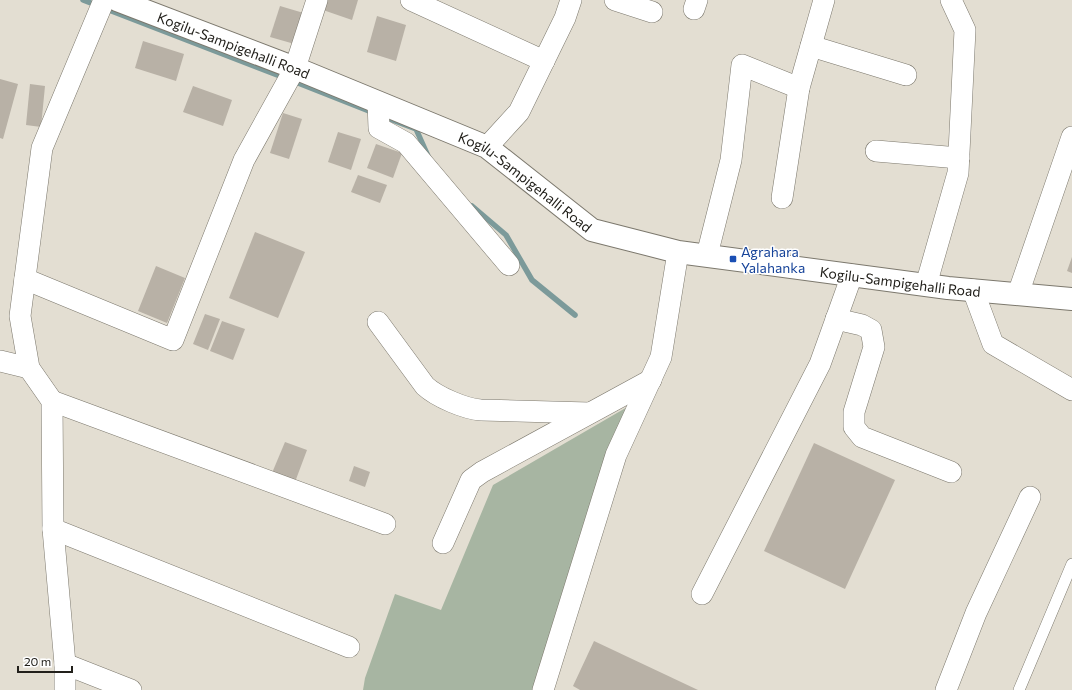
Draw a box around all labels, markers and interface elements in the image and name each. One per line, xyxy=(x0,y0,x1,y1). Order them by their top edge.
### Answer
street label: Kogilu-Sampigehalli Road xyxy=(155,8,312,82)
street label: Kogilu-Sampigehalli Road xyxy=(456,128,596,235)
place label: Agrahara Yalahanka xyxy=(741,243,805,276)
marker: Agrahara Yalahanka xyxy=(728,254,738,264)
street label: Kogilu-Sampigehalli Road xyxy=(819,263,981,299)
scale bar xyxy=(18,648,72,674)
text: 20 m xyxy=(24,654,51,668)

